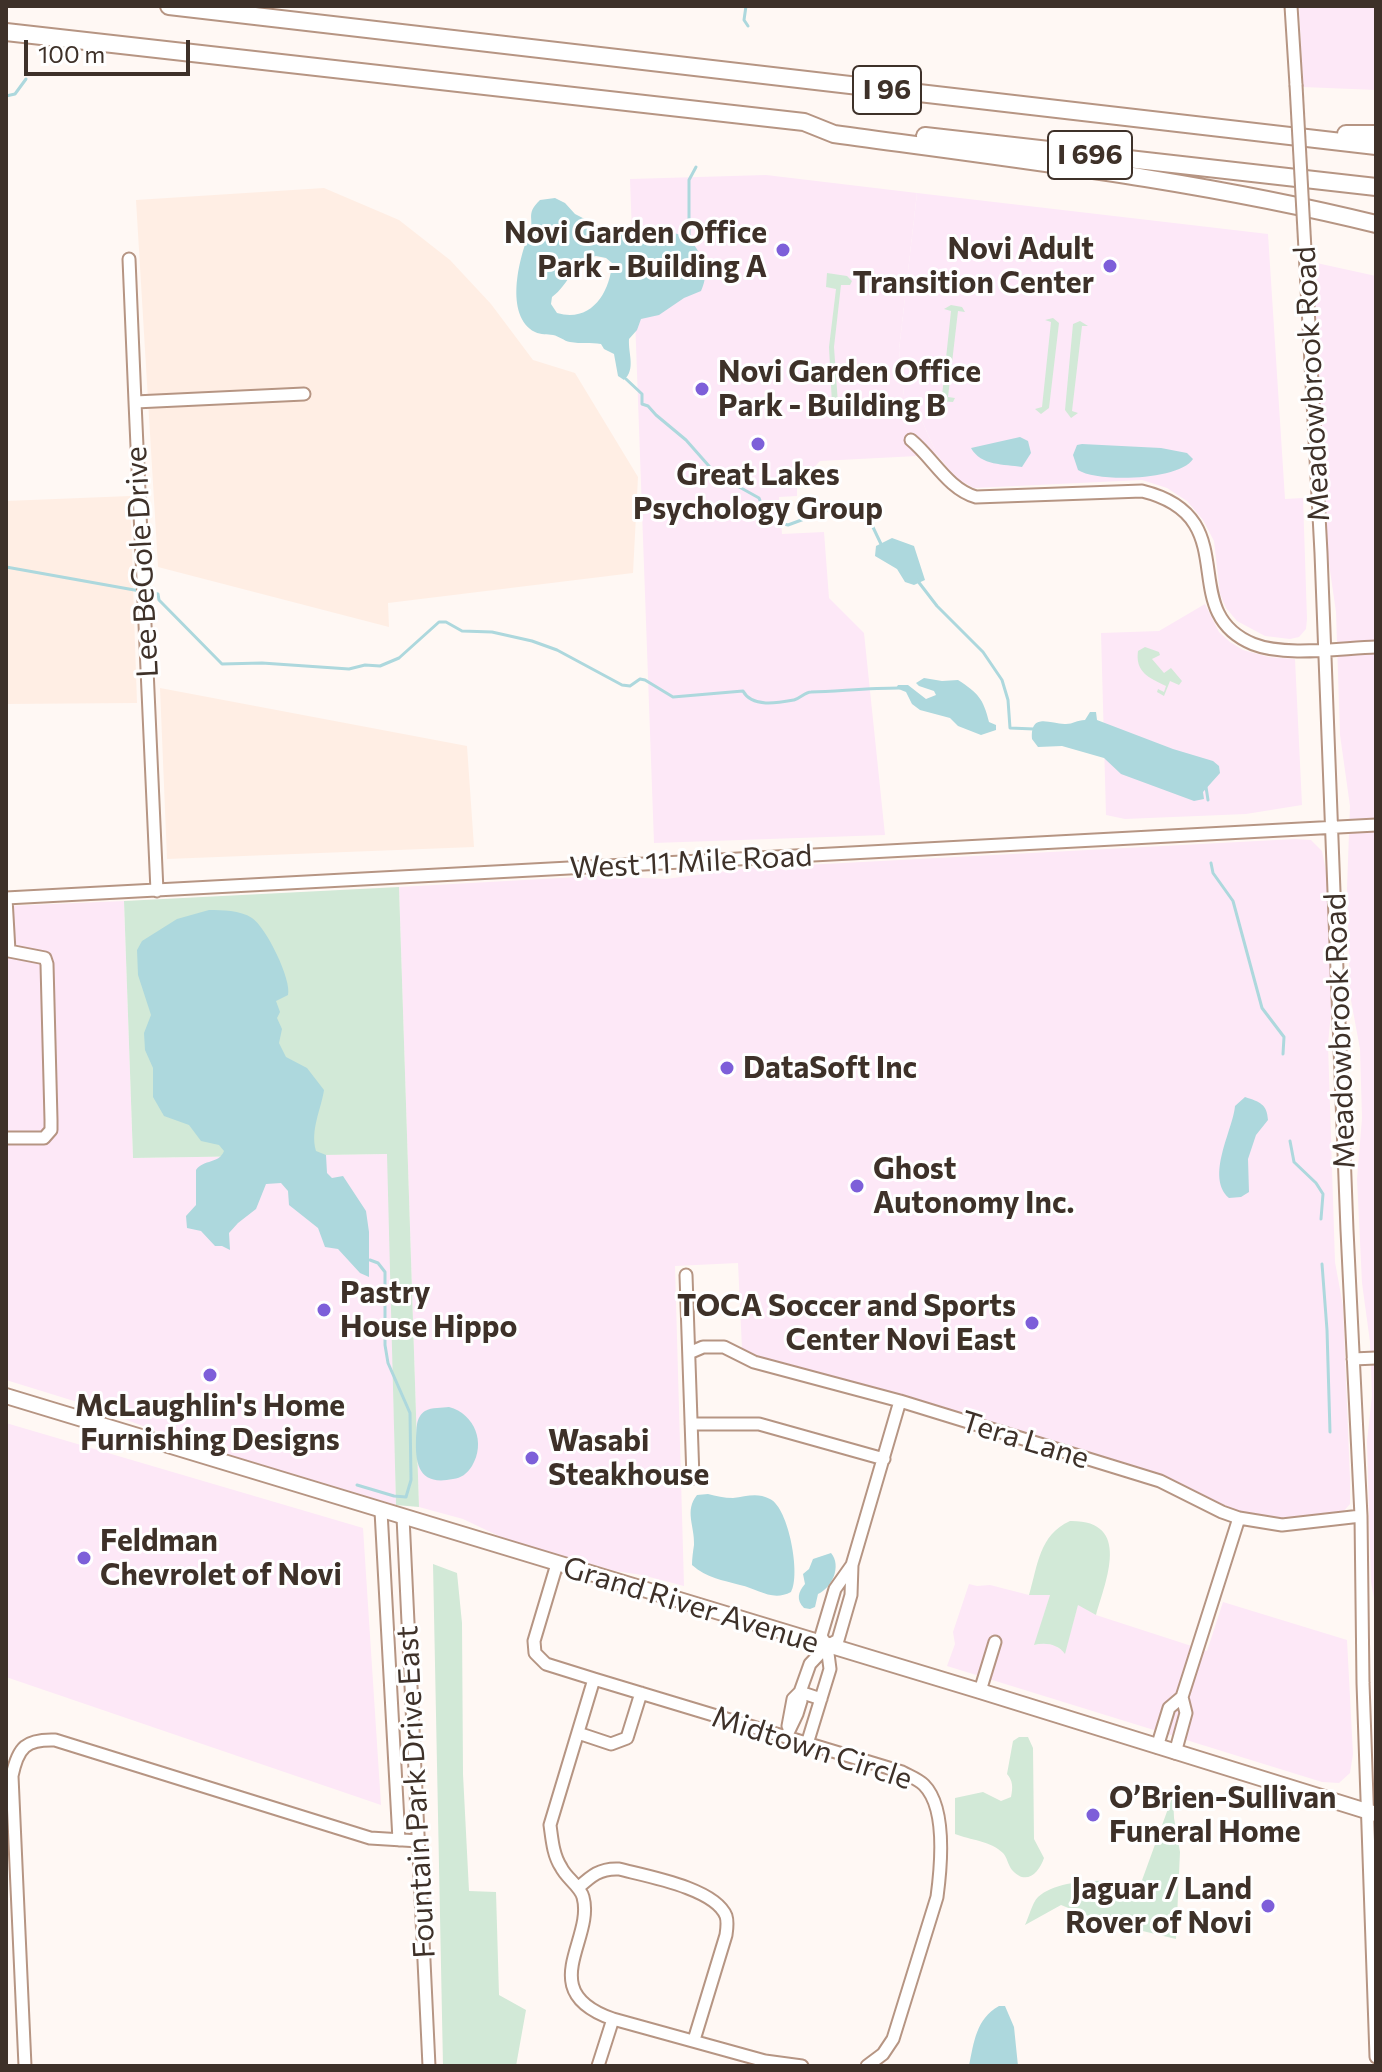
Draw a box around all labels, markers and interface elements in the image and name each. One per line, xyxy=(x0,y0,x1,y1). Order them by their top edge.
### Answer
scale bar xyxy=(28,24,194,74)
text: 100 m xyxy=(38,39,105,68)
road number: I 96 xyxy=(853,66,921,114)
road number: I 696 xyxy=(1048,131,1132,179)
place label: Novi Garden Office Park - Building A xyxy=(504,215,767,286)
place label: Novi Adult Transition Center xyxy=(853,231,1094,302)
marker: Novi Garden Office Park - Building A xyxy=(774,241,792,259)
street label: Meadowbrook Road xyxy=(1287,245,1337,523)
marker: Novi Adult Transition Center xyxy=(1101,257,1119,275)
place label: Novi Garden Office Park - Building B xyxy=(718,354,981,424)
marker: Novi Garden Office Park - Building B xyxy=(693,380,711,398)
marker: Great Lakes Psychology Group xyxy=(749,435,767,453)
street label: Lee BeGole Drive xyxy=(118,446,166,678)
place label: Great Lakes Psychology Group xyxy=(633,457,883,528)
street label: West 11 Mile Road xyxy=(569,838,813,886)
street label: Meadowbrook Road xyxy=(1317,892,1363,1170)
place label: DataSoft Inc xyxy=(743,1050,917,1086)
marker: DataSoft Inc xyxy=(718,1059,736,1077)
place label: Ghost Autonomy Inc. xyxy=(873,1151,1074,1222)
marker: Ghost Autonomy Inc. xyxy=(848,1177,866,1195)
place label: Pastry House Hippo xyxy=(340,1275,517,1346)
place label: TOCA Soccer and Sports Center Novi East xyxy=(677,1288,1016,1358)
marker: Pastry House Hippo xyxy=(315,1301,333,1319)
marker: TOCA Soccer and Sports Center Novi East xyxy=(1023,1314,1041,1332)
marker: McLaughlin's Home Furnishing Designs xyxy=(201,1366,219,1384)
place label: McLaughlin's Home Furnishing Designs xyxy=(75,1388,345,1458)
street label: Tera Lane xyxy=(957,1404,1093,1476)
place label: Wasabi Steakhouse xyxy=(548,1423,709,1494)
marker: Wasabi Steakhouse xyxy=(523,1449,541,1467)
place label: Feldman Chevrolet of Novi xyxy=(100,1523,342,1594)
marker: Feldman Chevrolet of Novi xyxy=(75,1549,93,1567)
street label: Grand River Avenue xyxy=(559,1549,823,1661)
street label: Fountain Park Drive East xyxy=(389,1625,443,1959)
street label: Midtown Circle xyxy=(707,1699,917,1797)
place label: O’Brien-Sullivan Funeral Home xyxy=(1109,1780,1336,1850)
marker: O’Brien-Sullivan Funeral Home xyxy=(1084,1806,1102,1824)
place label: Jaguar / Land Rover of Novi xyxy=(1065,1871,1252,1942)
marker: Jaguar / Land Rover of Novi xyxy=(1259,1897,1277,1915)

